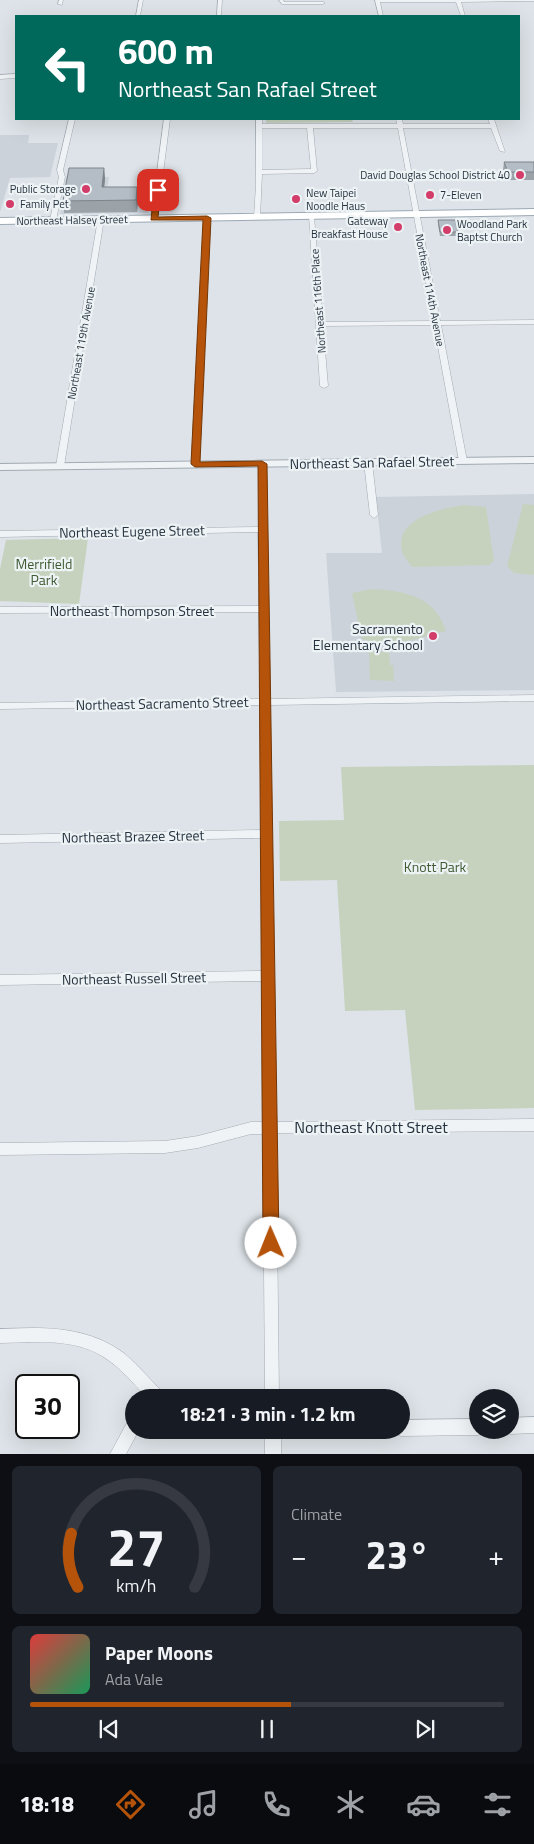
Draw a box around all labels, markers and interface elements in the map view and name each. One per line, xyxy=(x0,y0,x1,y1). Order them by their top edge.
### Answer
text: 600 m xyxy=(118,24,214,78)
icon: left xyxy=(35,35,100,100)
text: Northeast San Rafael Street xyxy=(118,72,377,106)
place label: David Douglas School District 40 xyxy=(360,167,510,183)
pin xyxy=(137,169,179,211)
marker: David Douglas School District 40 xyxy=(514,169,526,181)
icon: arrive xyxy=(144,176,172,204)
place label: Public Storage xyxy=(10,181,76,197)
marker: Public Storage xyxy=(80,183,92,195)
place label: New Taipei Noodle Haus xyxy=(306,185,365,214)
place label: 7-Eleven xyxy=(440,187,482,203)
marker: 7-Eleven xyxy=(424,189,436,201)
marker: New Taipei Noodle Haus xyxy=(290,193,302,205)
place label: Family Pet xyxy=(20,196,69,212)
marker: Family Pet xyxy=(4,198,16,210)
street label: Northeast Halsey Street xyxy=(16,211,128,229)
place label: Gateway Breakfast House xyxy=(311,213,389,242)
place label: Woodland Park Baptst Church xyxy=(457,216,528,245)
marker: Gateway Breakfast House xyxy=(392,221,404,233)
marker: Woodland Park Baptst Church xyxy=(441,224,453,236)
street label: Northeast 114th Avenue xyxy=(411,232,449,348)
street label: Northeast 116th Place xyxy=(306,248,330,354)
street label: Northeast 119th Avenue xyxy=(63,285,99,401)
street label: Northeast San Rafael Street xyxy=(290,450,455,474)
street label: Northeast Eugene Street xyxy=(59,519,205,543)
park label: Merrifield Park xyxy=(16,553,72,590)
street label: Northeast Thompson Street xyxy=(50,600,214,621)
place label: Sacramento Elementary School xyxy=(313,618,423,655)
marker: Sacramento Elementary School xyxy=(427,630,439,642)
street label: Northeast Sacramento Street xyxy=(75,691,249,715)
street label: Northeast Brazee Street xyxy=(61,824,205,848)
park label: Knott Park xyxy=(404,856,467,877)
street label: Northeast Russell Street xyxy=(62,966,206,990)
street label: Northeast Knott Street xyxy=(294,1115,448,1139)
position arrow xyxy=(244,1216,296,1268)
speed limit sign: 30 xyxy=(15,1374,80,1439)
map controls xyxy=(469,1389,519,1439)
button: layers xyxy=(469,1389,519,1439)
text: 18:21 · 3 min · 1.2 km xyxy=(179,1399,356,1428)
text: Climate xyxy=(291,1502,342,1526)
text: 27 xyxy=(107,1507,166,1586)
text: 23° xyxy=(366,1526,429,1584)
text: − xyxy=(291,1534,307,1577)
text: + xyxy=(488,1534,504,1577)
text: km/h xyxy=(116,1572,157,1599)
text: Paper Moons xyxy=(105,1638,213,1667)
text: Ada Vale xyxy=(105,1667,163,1691)
icon: previous xyxy=(95,1715,123,1743)
icon: pause xyxy=(253,1715,281,1743)
icon: next xyxy=(411,1715,439,1743)
text: 18:18 xyxy=(19,1787,74,1821)
icon: directions xyxy=(113,1787,148,1822)
icon: music xyxy=(186,1787,221,1822)
icon: phone xyxy=(259,1787,294,1822)
icon: climate xyxy=(333,1787,368,1822)
icon: car xyxy=(406,1787,441,1822)
icon: filters xyxy=(480,1787,515,1822)

